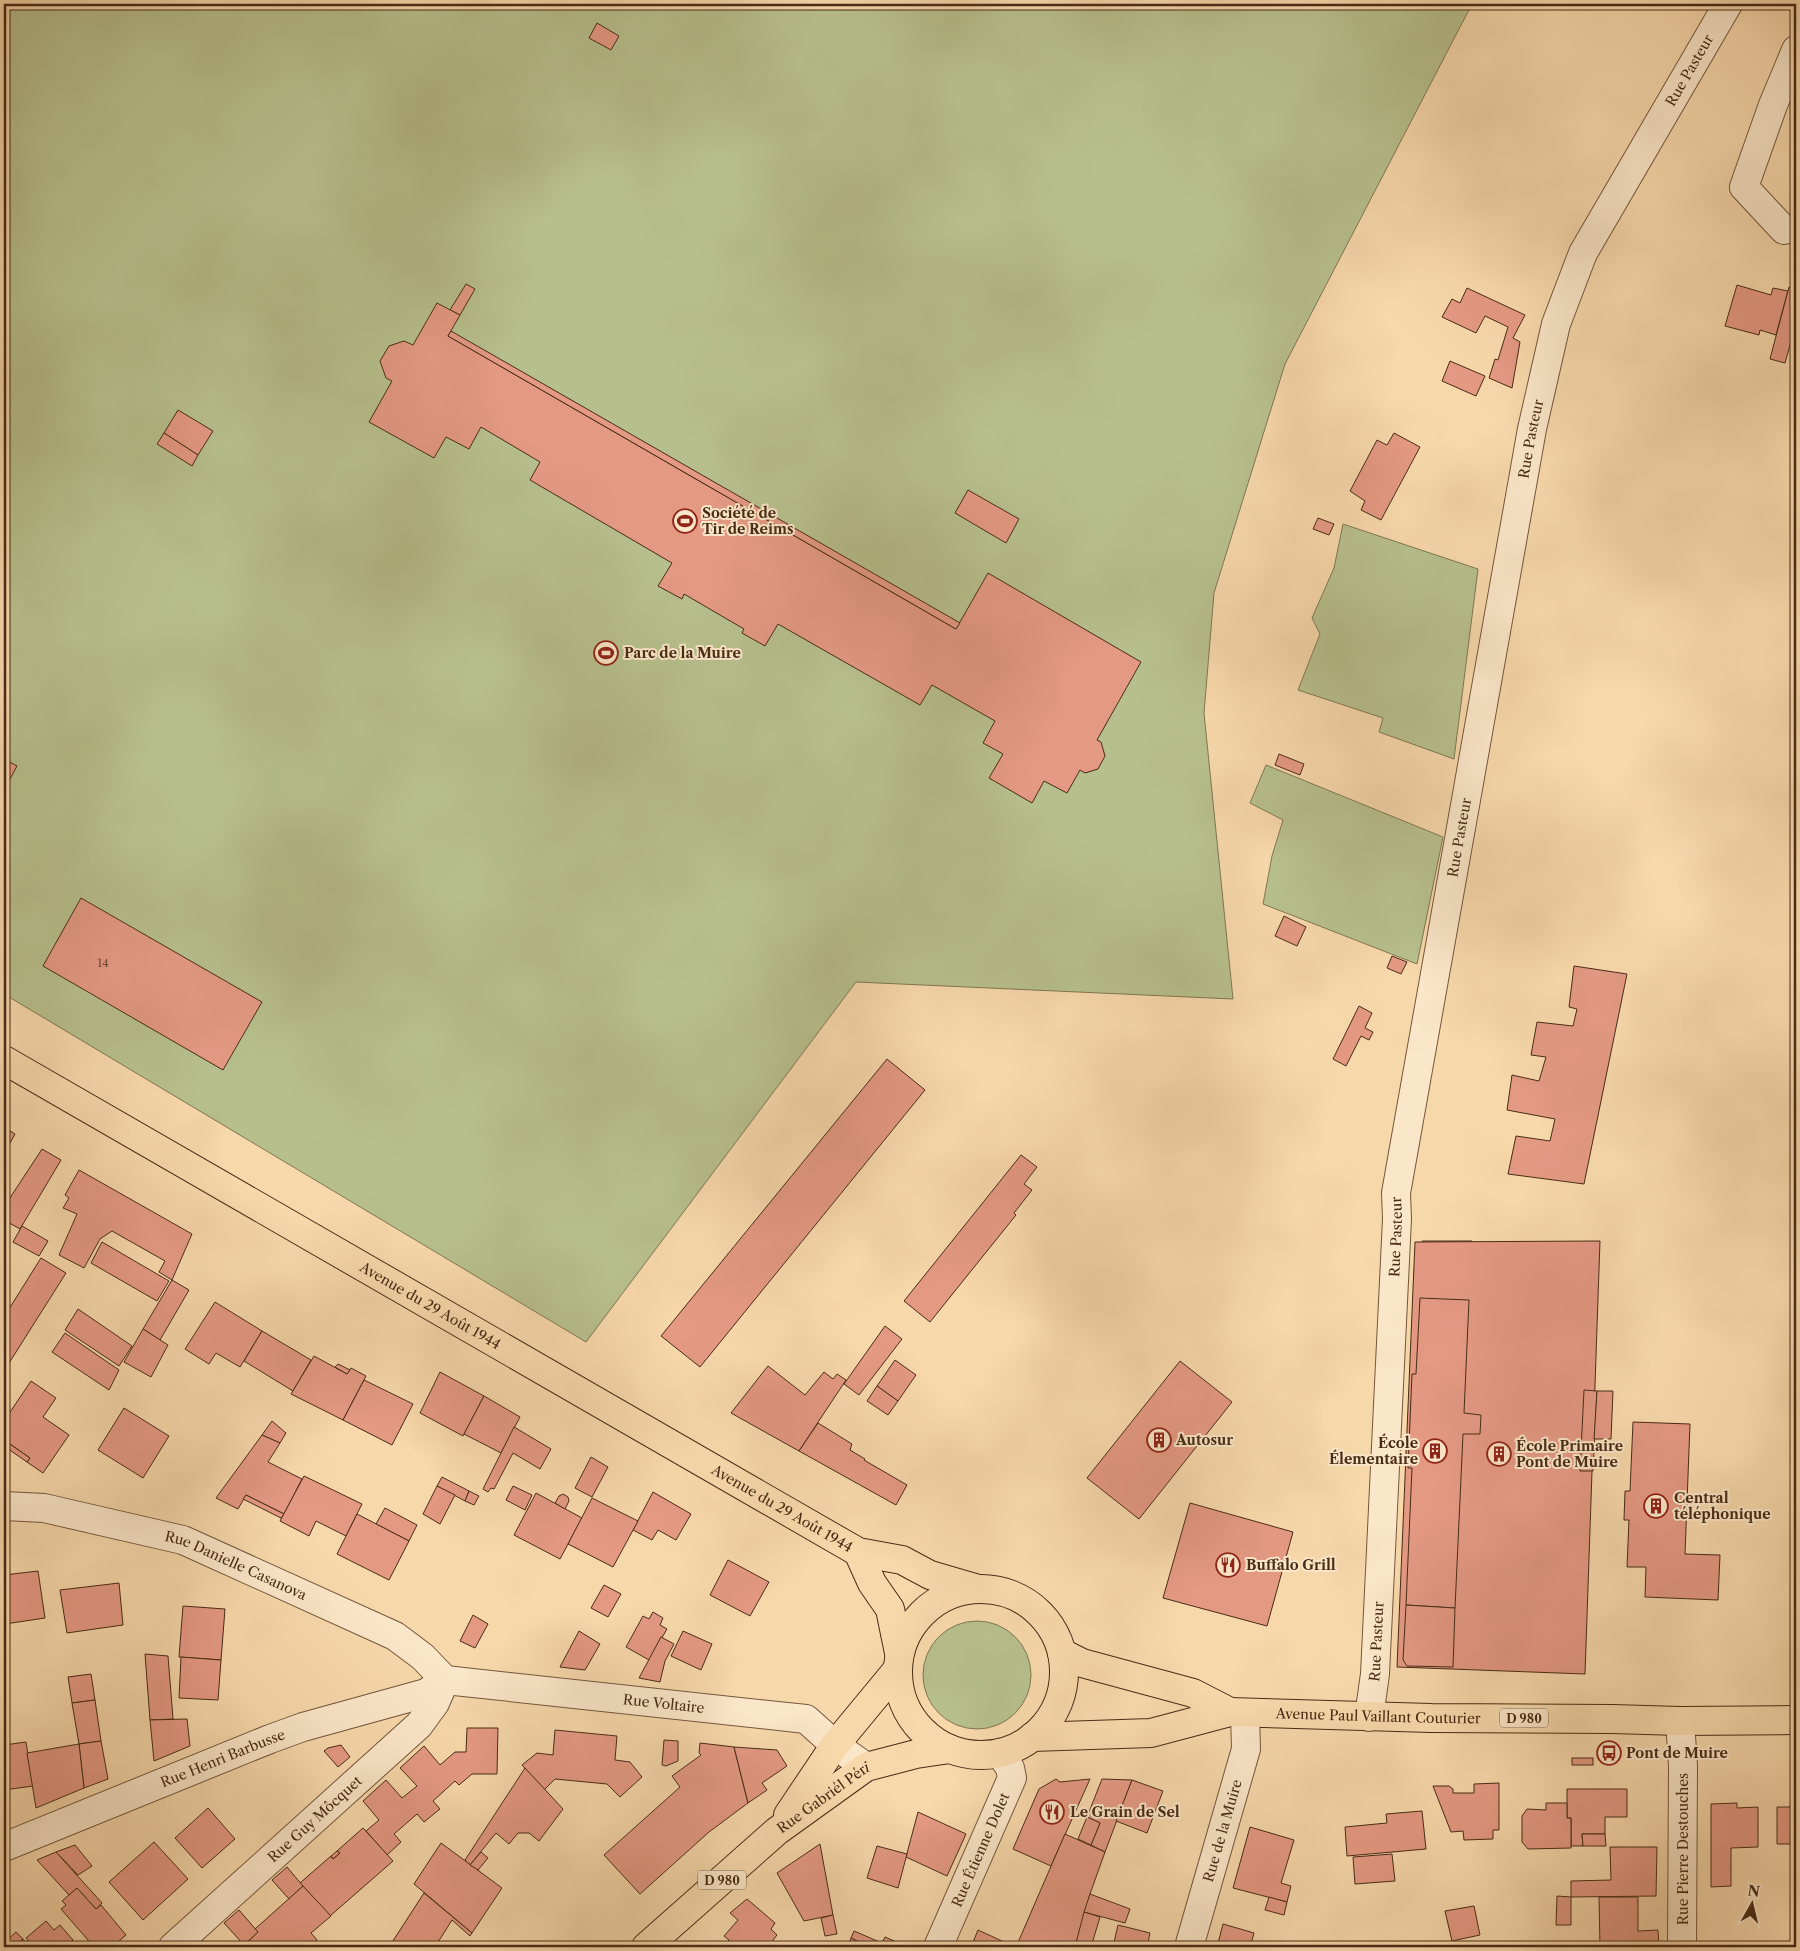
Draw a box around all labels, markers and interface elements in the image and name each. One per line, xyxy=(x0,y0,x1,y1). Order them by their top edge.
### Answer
street label: Rue Pasteur xyxy=(1661,31,1717,110)
street label: Rue Pasteur xyxy=(1514,398,1548,480)
place label: Société de Tir de Reims xyxy=(702,504,793,538)
sports icon: Société de Tir de Reims xyxy=(672,508,698,534)
sports icon: Parc de la Muire xyxy=(593,640,619,666)
place label: Parc de la Muire xyxy=(624,644,741,662)
street label: Rue Pasteur xyxy=(1443,796,1475,879)
house number: 14 xyxy=(98,956,108,970)
street label: Rue Pasteur xyxy=(1385,1196,1406,1277)
street label: Avenue du 29 Août 1944 xyxy=(356,1257,504,1353)
building icon: Autosur xyxy=(1146,1427,1172,1453)
place label: Autosur xyxy=(1175,1431,1233,1449)
place label: École Élementaire xyxy=(1329,1433,1418,1468)
place label: École Primaire Pont de Muire xyxy=(1516,1436,1623,1471)
building icon: École Élementaire xyxy=(1422,1438,1448,1464)
building icon: École Primaire Pont de Muire xyxy=(1486,1441,1512,1467)
street label: Avenue du 29 Août 1944 xyxy=(707,1460,856,1556)
place label: Central téléphonique xyxy=(1674,1489,1771,1523)
building icon: Central téléphonique xyxy=(1643,1493,1669,1519)
street label: Rue Danielle Casanova xyxy=(163,1527,310,1604)
restaurant icon: Buffalo Grill xyxy=(1215,1552,1241,1578)
place label: Buffalo Grill xyxy=(1246,1556,1336,1574)
street label: Rue Pasteur xyxy=(1365,1601,1388,1683)
street label: Rue Voltaire xyxy=(622,1690,705,1717)
street label: Avenue Paul Vaillant Couturier xyxy=(1274,1704,1481,1727)
road number: D 980 xyxy=(1500,1709,1548,1728)
street label: Rue Henri Barbusse xyxy=(158,1725,288,1792)
bus stop icon: Pont de Muire xyxy=(1596,1740,1622,1766)
place label: Pont de Muire xyxy=(1626,1744,1728,1762)
street label: Rue Gabriél Péri xyxy=(773,1758,871,1837)
street label: Rue Guy Môcquet xyxy=(264,1772,366,1866)
street label: Rue Pierre Destouches xyxy=(1674,1773,1692,1925)
street label: Rue de la Muire xyxy=(1199,1777,1246,1884)
street label: Rue Étienne Dolet xyxy=(948,1790,1013,1910)
restaurant icon: Le Grain de Sel xyxy=(1039,1799,1065,1825)
place label: Le Grain de Sel xyxy=(1070,1803,1180,1821)
road number: D 980 xyxy=(698,1870,746,1890)
north arrow xyxy=(1728,1878,1778,1928)
text: N xyxy=(1747,1881,1761,1901)

